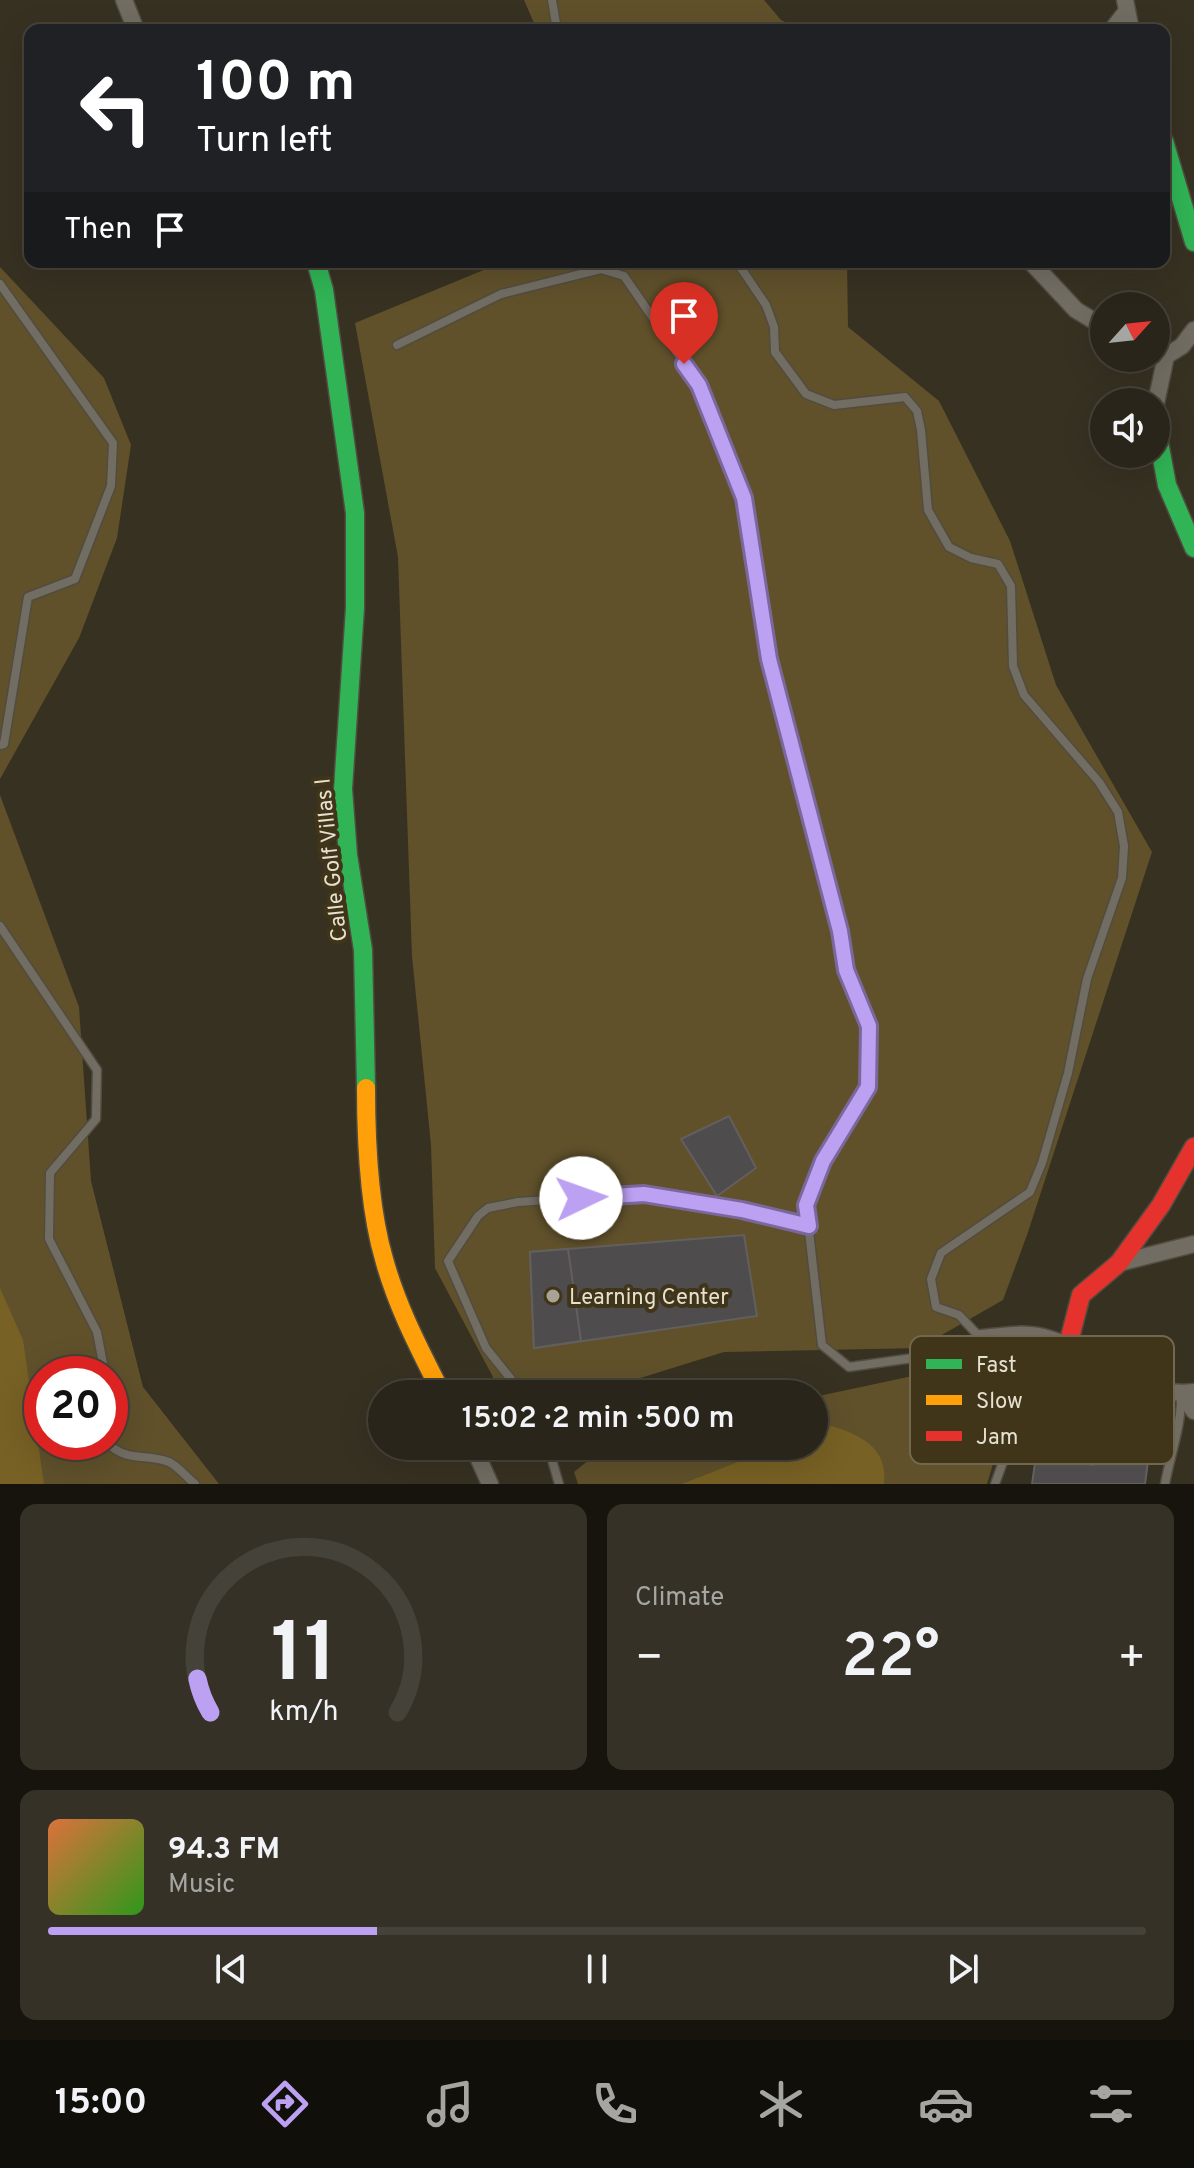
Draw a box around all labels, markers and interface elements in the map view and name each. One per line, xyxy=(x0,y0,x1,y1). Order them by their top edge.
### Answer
text: 100 m xyxy=(196,50,355,120)
icon: left xyxy=(64,56,168,160)
text: Turn left xyxy=(196,119,333,165)
icon: arrive xyxy=(148,208,192,252)
text: Then xyxy=(64,212,132,249)
pin xyxy=(650,282,718,364)
north arrow xyxy=(1090,292,1170,372)
map controls xyxy=(1090,292,1170,468)
icon: arrive xyxy=(662,294,706,338)
button: sound xyxy=(1090,388,1170,468)
street label: Calle Golf Villas I xyxy=(310,777,354,943)
position arrow xyxy=(539,1156,623,1240)
place label: Learning Center xyxy=(569,1285,729,1312)
marker: Learning Center xyxy=(544,1287,562,1305)
legend xyxy=(910,1336,1174,1464)
text: Fast xyxy=(976,1353,1017,1380)
speed limit sign: 20 xyxy=(24,1356,128,1460)
text: Slow xyxy=(976,1389,1023,1416)
text: 15:02 · 2 min · 500 m xyxy=(462,1401,734,1438)
text: Jam xyxy=(976,1425,1019,1452)
text: Climate xyxy=(635,1582,724,1615)
text: 11 xyxy=(270,1606,337,1711)
text: 22° xyxy=(841,1622,940,1698)
text: − xyxy=(635,1632,663,1688)
text: + xyxy=(1118,1632,1146,1688)
text: km/h xyxy=(269,1695,338,1731)
text: 94.3 FM xyxy=(168,1832,280,1869)
text: Music xyxy=(168,1869,235,1902)
icon: previous xyxy=(209,1947,253,1991)
icon: pause xyxy=(575,1947,619,1991)
icon: next xyxy=(941,1947,985,1991)
icon: directions xyxy=(257,2076,313,2132)
icon: music xyxy=(422,2076,478,2132)
icon: phone xyxy=(587,2076,643,2132)
icon: climate xyxy=(753,2076,809,2132)
icon: car xyxy=(918,2076,974,2132)
icon: filters xyxy=(1083,2076,1139,2132)
text: 15:00 xyxy=(55,2081,147,2127)

